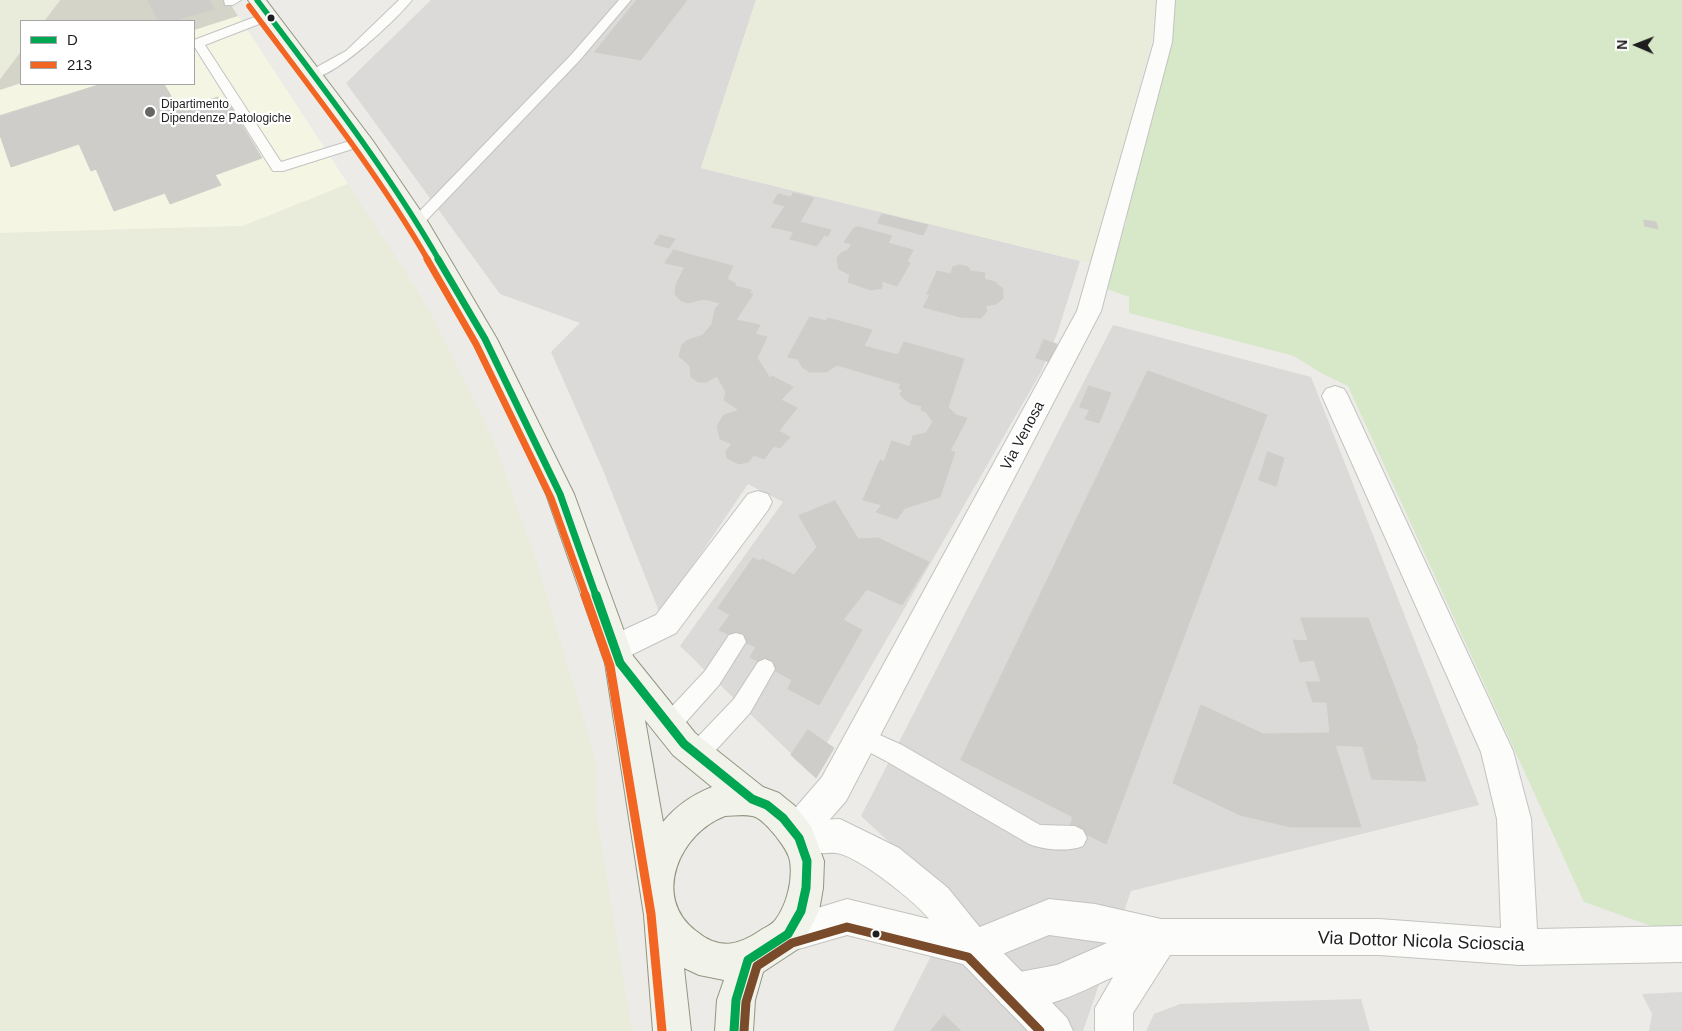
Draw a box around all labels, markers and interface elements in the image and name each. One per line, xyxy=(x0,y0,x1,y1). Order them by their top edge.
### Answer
unlabelled marker xyxy=(266,13,276,23)
legend xyxy=(20,20,195,85)
north arrow xyxy=(1612,20,1662,70)
text: D xyxy=(67,31,78,48)
text: N xyxy=(1614,40,1630,50)
text: 213 xyxy=(67,56,92,73)
place label: Dipartimento Dipendenze Patologiche xyxy=(161,98,291,126)
marker: Dipartimento Dipendenze Patologiche xyxy=(143,105,157,119)
street label: Via Venosa xyxy=(997,398,1049,474)
street label: Via Dottor Nicola Scioscia xyxy=(1317,928,1525,956)
unlabelled marker xyxy=(871,929,881,939)

